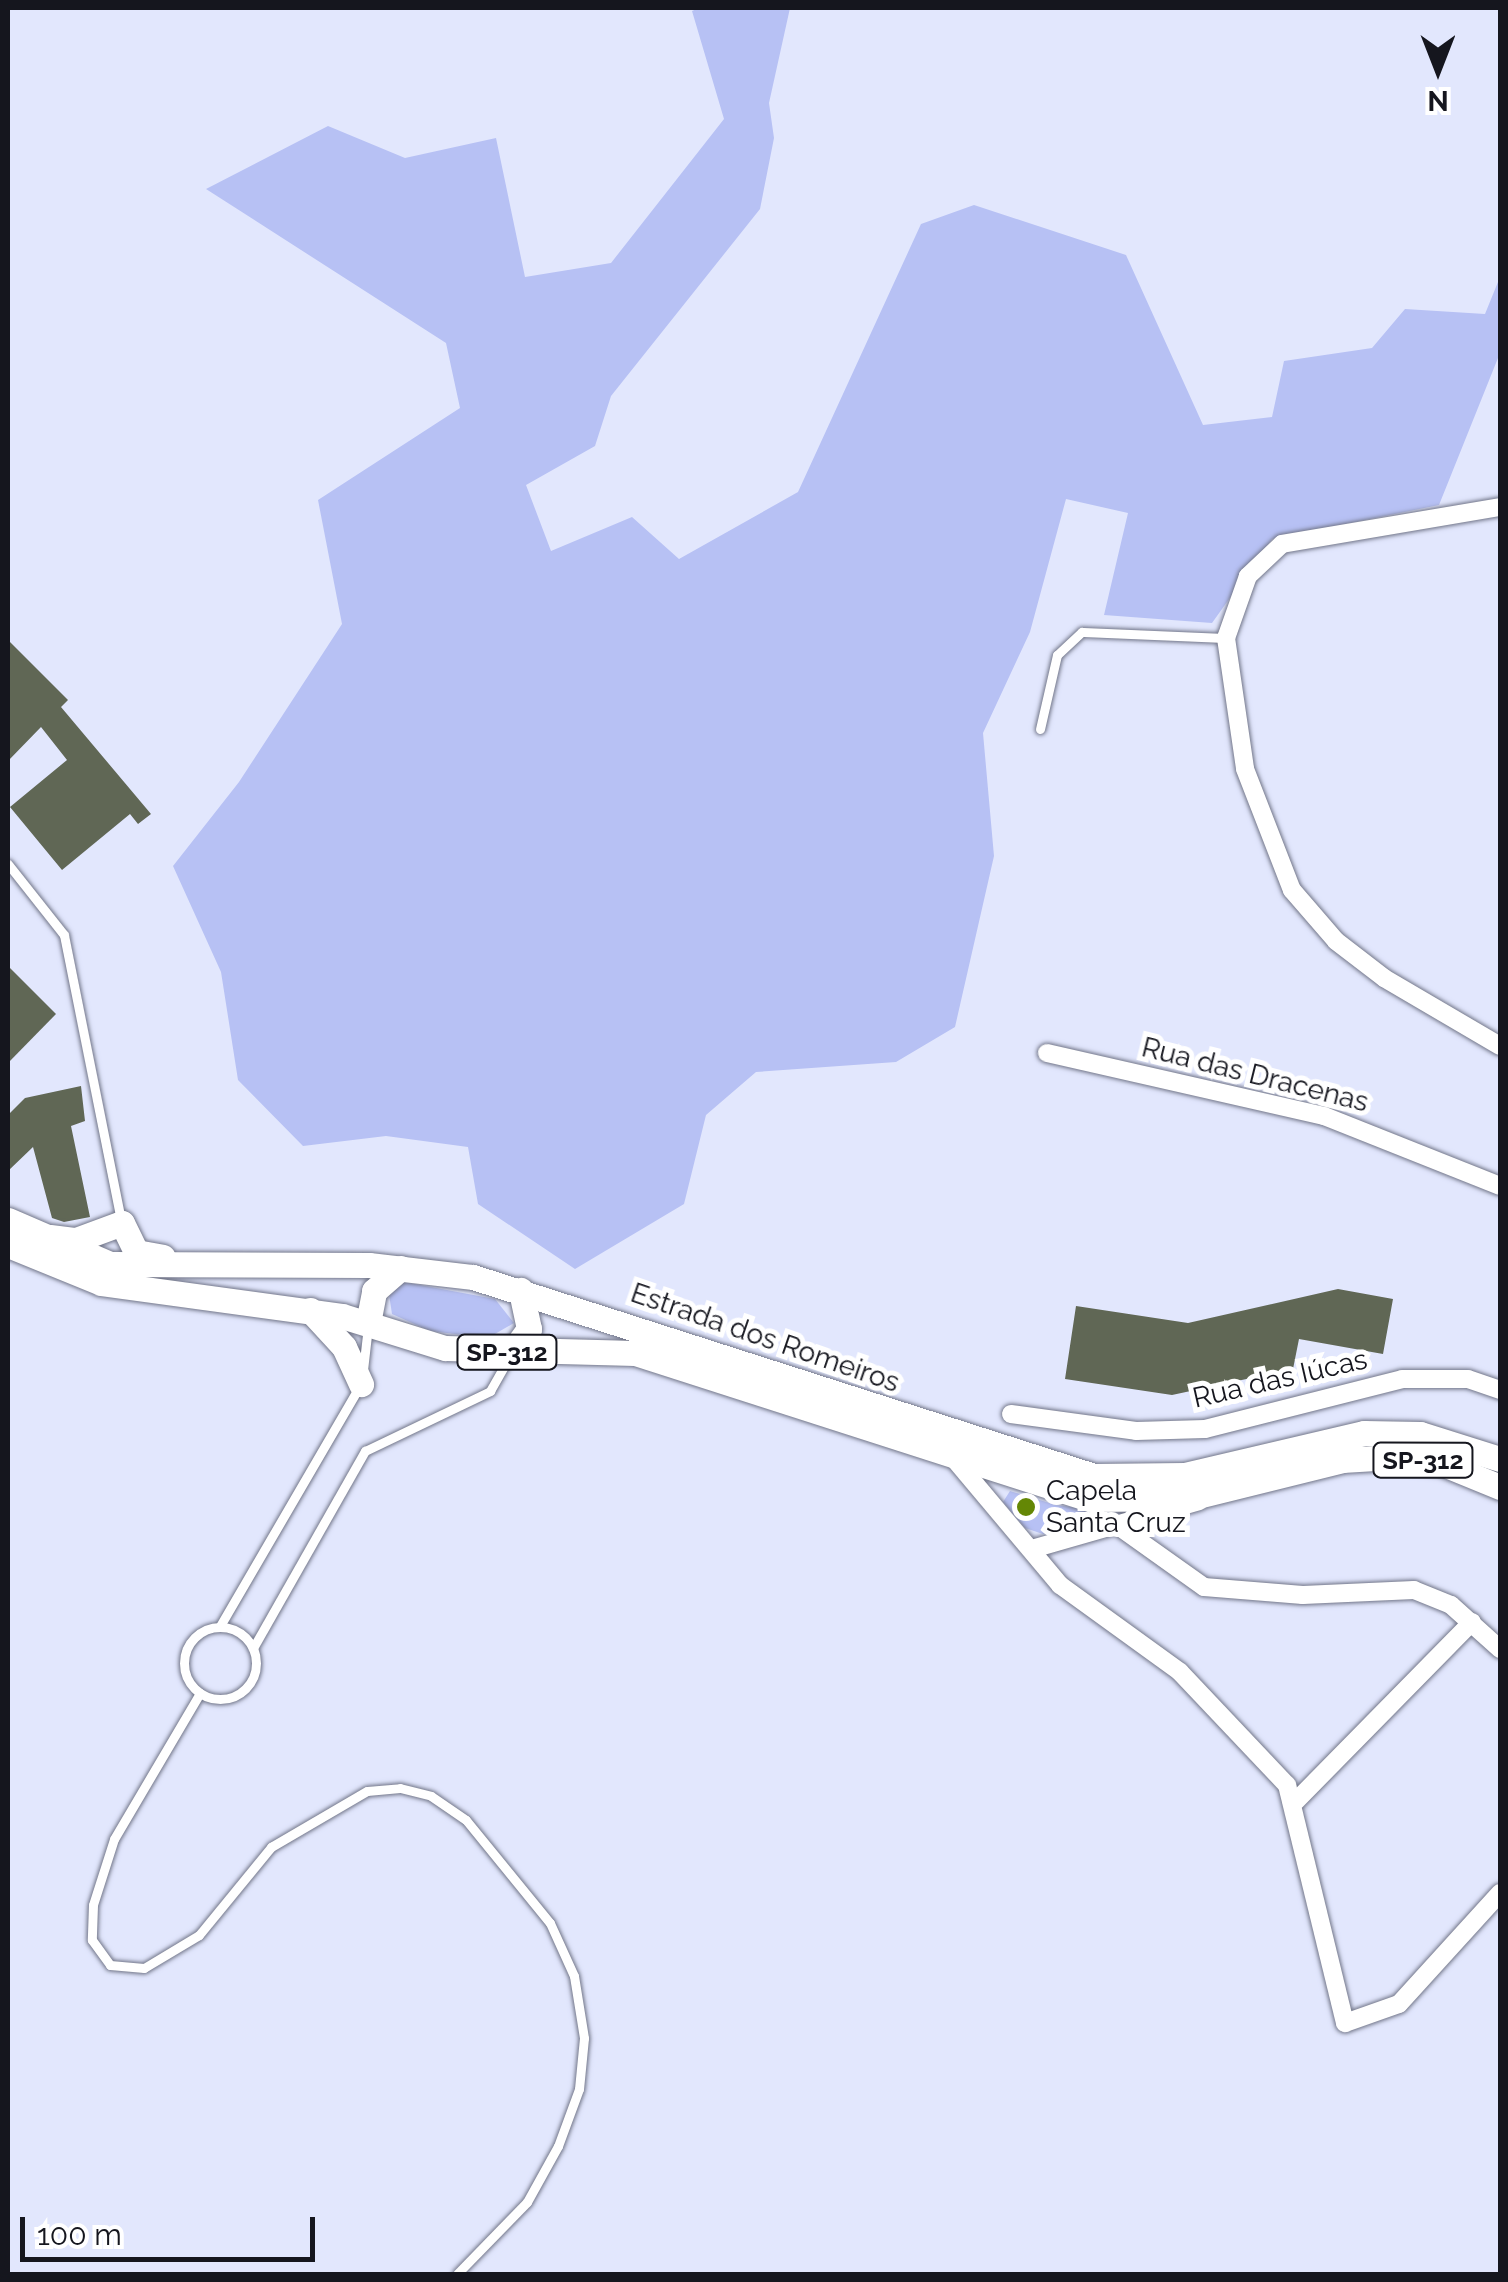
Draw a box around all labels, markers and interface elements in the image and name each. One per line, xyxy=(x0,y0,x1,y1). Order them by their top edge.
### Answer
north arrow xyxy=(1388,20,1488,120)
text: N xyxy=(1427,84,1449,117)
street label: Rua das Dracenas xyxy=(1138,1031,1372,1119)
street label: Estrada dos Romeiros xyxy=(626,1276,904,1400)
road number: SP-312 xyxy=(454,1332,560,1372)
street label: Rua das Iúcas xyxy=(1189,1343,1371,1415)
road number: SP-312 xyxy=(1370,1440,1476,1480)
place label: Capela Santa Cruz xyxy=(1046,1474,1186,1540)
marker: Capela Santa Cruz xyxy=(1015,1496,1037,1518)
scale bar xyxy=(25,2197,320,2259)
text: 100 m xyxy=(37,2217,122,2252)

